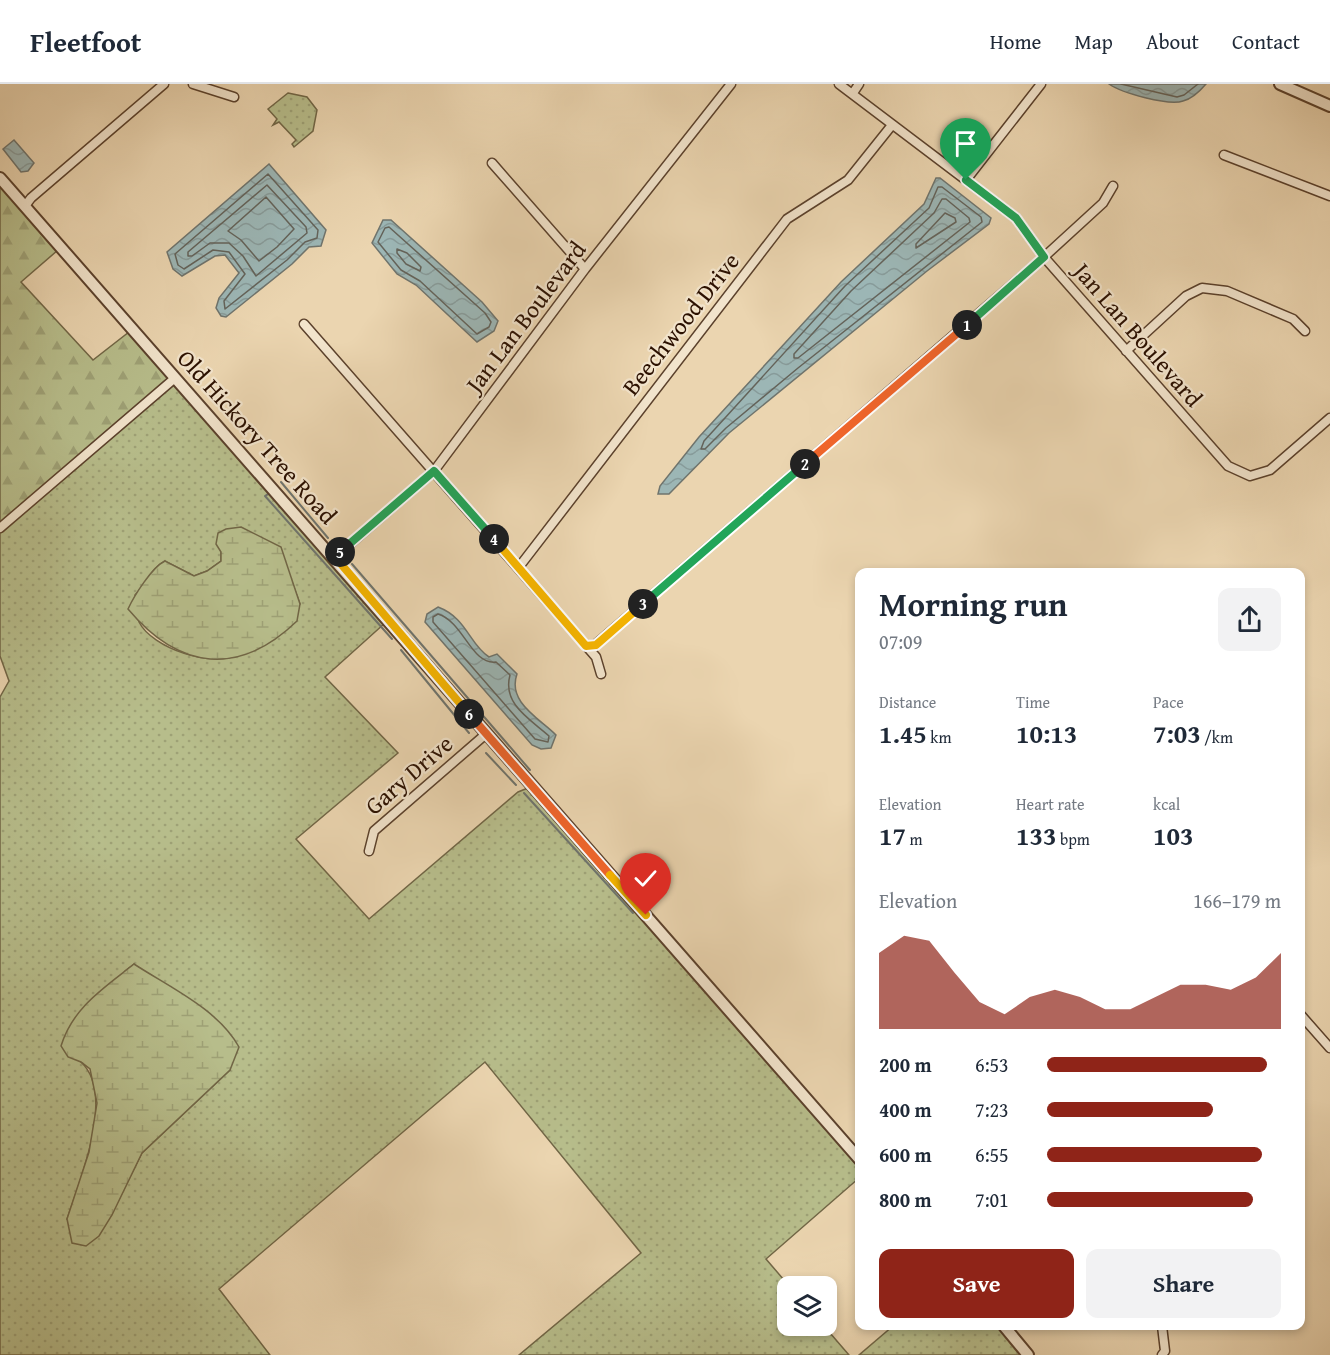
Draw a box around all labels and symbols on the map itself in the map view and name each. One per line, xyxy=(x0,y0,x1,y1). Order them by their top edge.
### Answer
pin xyxy=(940,118,991,180)
street label: Jan Lan Boulevard xyxy=(455,234,594,402)
street label: Beechwood Drive xyxy=(614,245,748,403)
street label: Jan Lan Boulevard xyxy=(1064,252,1211,415)
pin: 1 xyxy=(952,310,982,340)
street label: Old Hickory Tree Road xyxy=(169,342,346,532)
pin: 2 xyxy=(790,449,820,479)
pin: 4 xyxy=(479,524,509,554)
pin: 5 xyxy=(325,537,355,567)
pin: 3 xyxy=(628,589,658,619)
pin: 6 xyxy=(454,699,484,729)
street label: Gary Drive xyxy=(357,726,460,823)
pin xyxy=(620,853,671,915)

